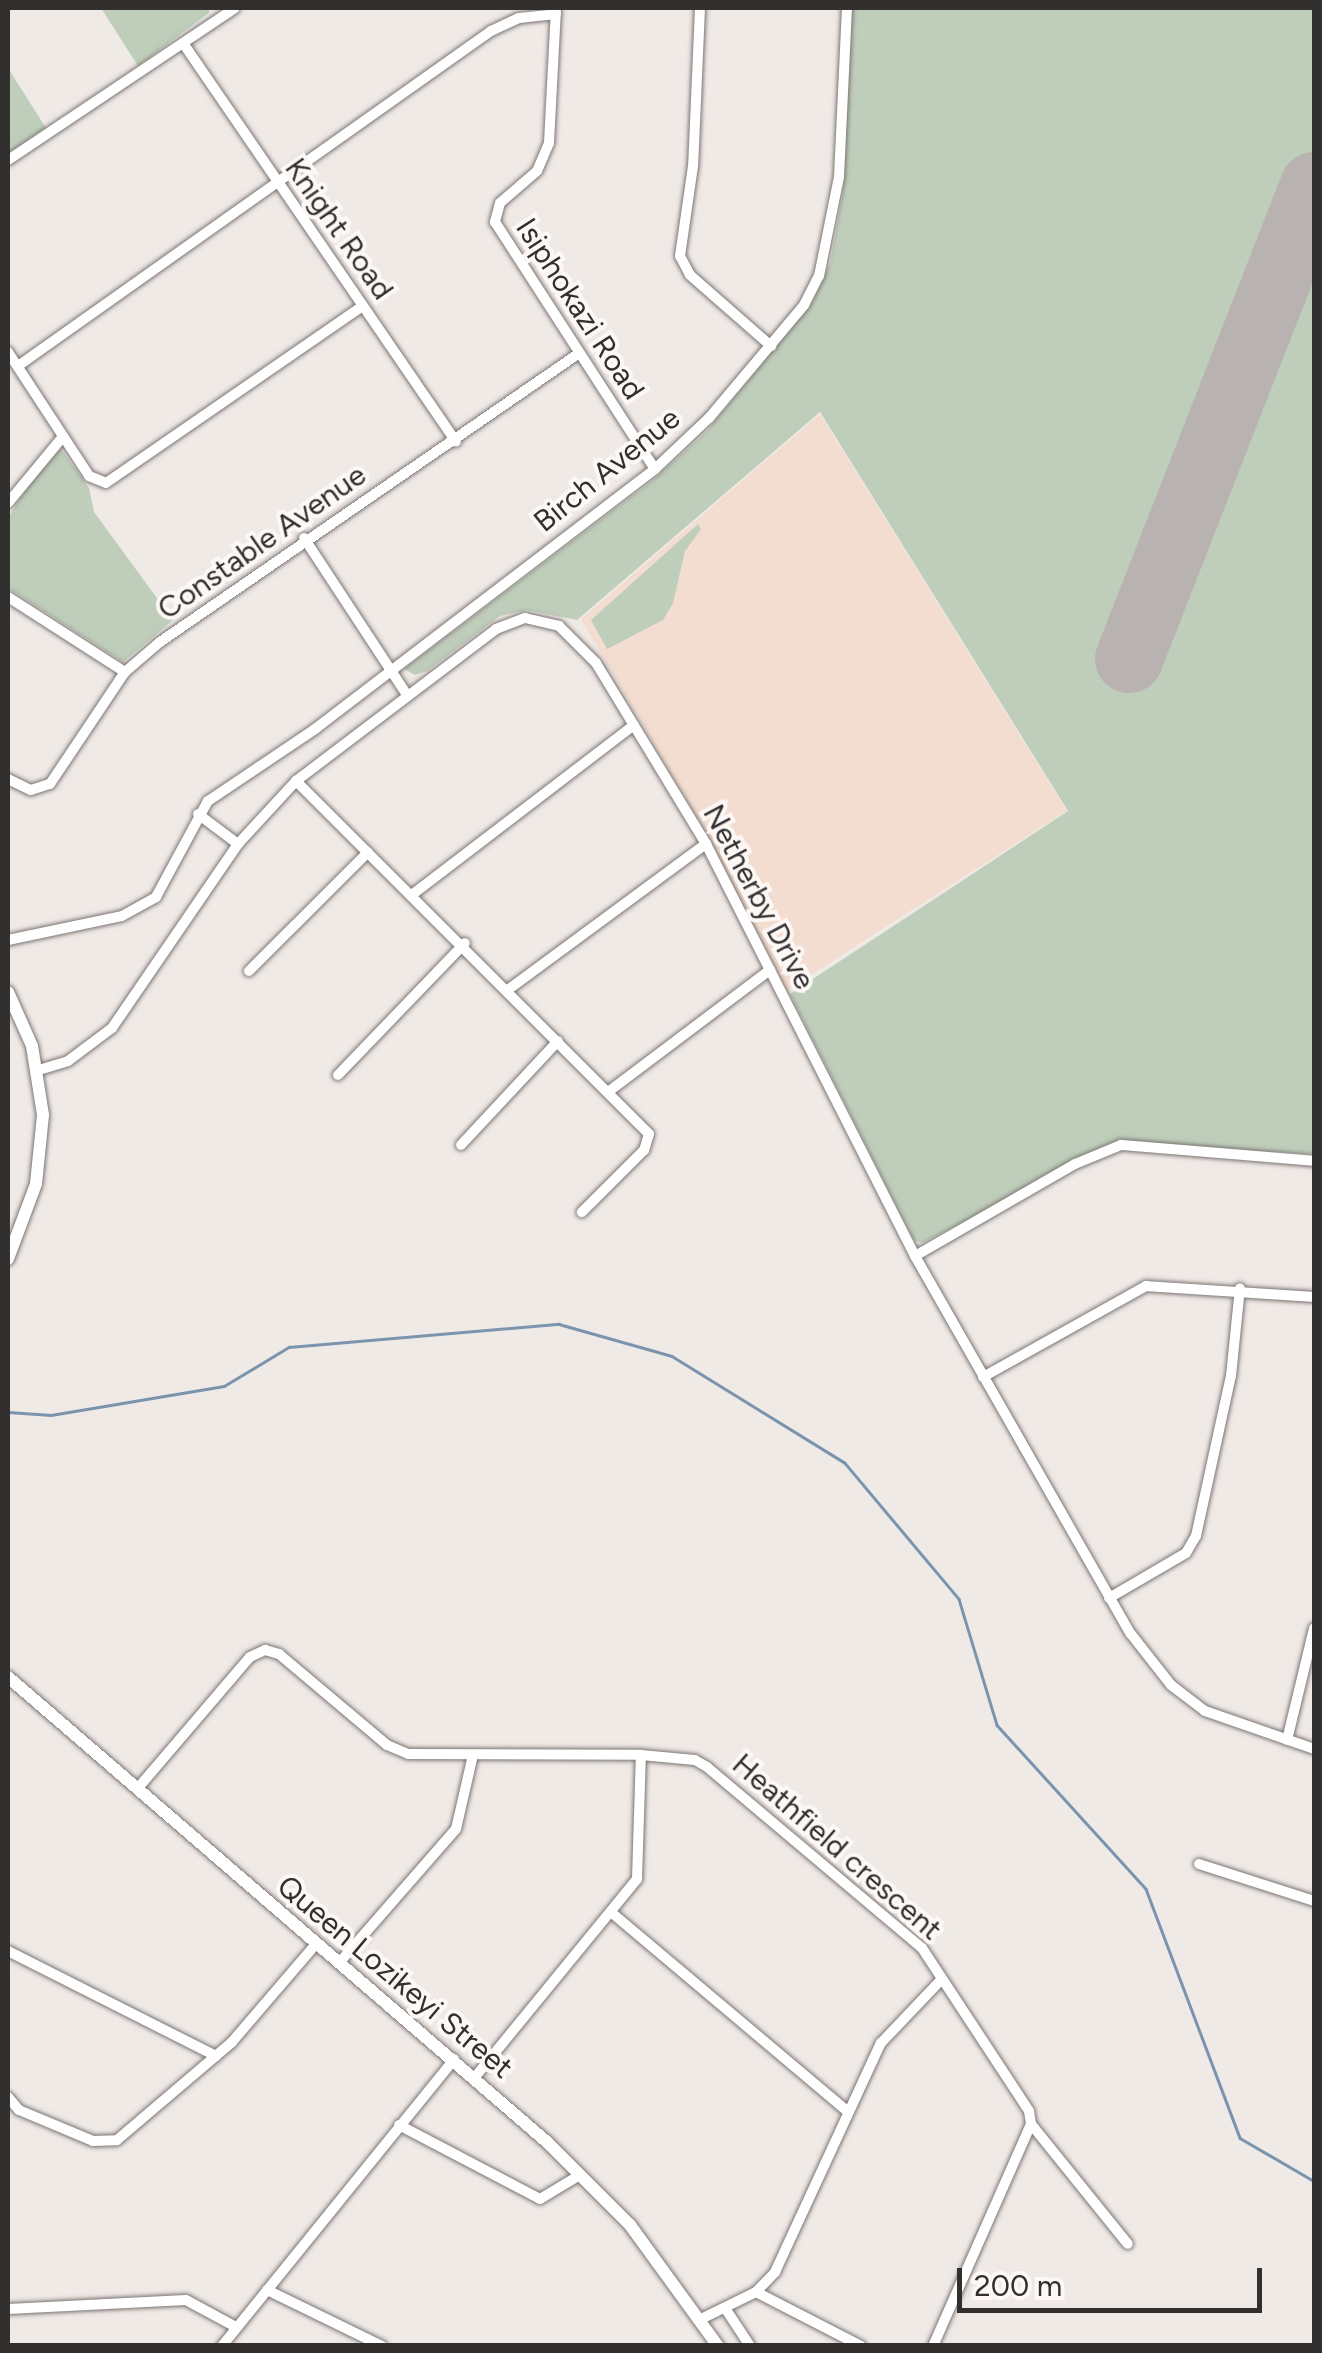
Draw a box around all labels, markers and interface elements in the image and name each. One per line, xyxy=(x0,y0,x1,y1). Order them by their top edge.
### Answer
street label: Knight Road xyxy=(277,151,401,307)
street label: Isiphokazi Road xyxy=(508,212,652,406)
street label: Birch Avenue xyxy=(527,400,687,540)
street label: Constable Avenue xyxy=(151,457,373,627)
street label: Netherby Drive xyxy=(695,799,823,995)
street label: Heathfield crescent xyxy=(725,1746,949,1948)
street label: Queen Lozikeyi Street xyxy=(270,1868,520,2086)
scale bar xyxy=(962,2248,1267,2310)
text: 200 m xyxy=(974,2267,1062,2304)

